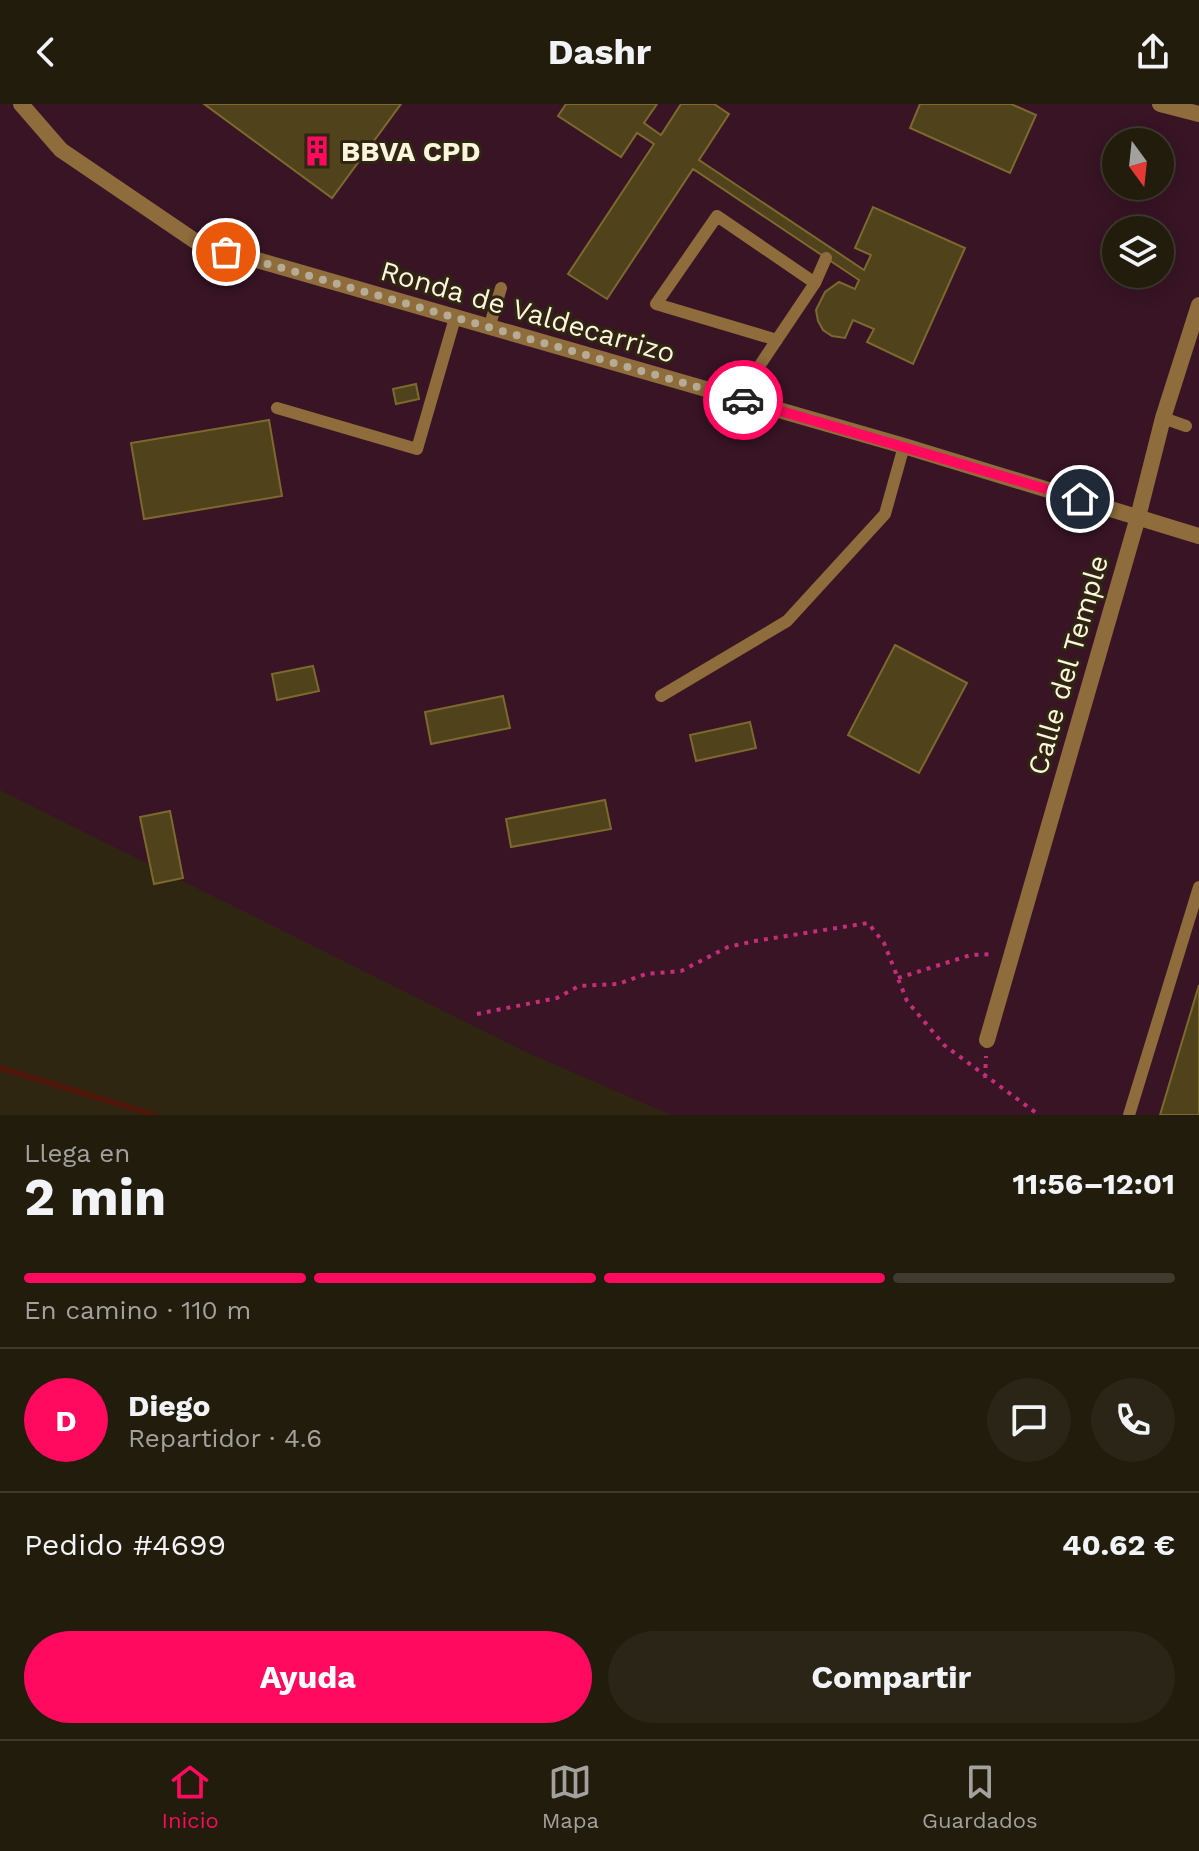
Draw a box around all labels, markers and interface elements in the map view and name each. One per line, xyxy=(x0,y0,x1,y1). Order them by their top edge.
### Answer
icon: back xyxy=(24,30,68,74)
icon: share xyxy=(1131,30,1175,74)
text: Dashr xyxy=(548,31,651,73)
north arrow xyxy=(1102,128,1174,200)
map controls xyxy=(1102,128,1174,288)
building icon: BBVA CPD xyxy=(300,134,334,168)
place label: BBVA CPD xyxy=(341,135,481,168)
button: layers xyxy=(1102,216,1174,288)
pin xyxy=(192,218,260,286)
icon: bag xyxy=(204,230,248,274)
street label: Ronda de Valdecarrizo xyxy=(377,254,679,370)
courier xyxy=(703,360,783,440)
icon: car xyxy=(721,378,765,422)
pin xyxy=(1046,465,1114,533)
icon: home xyxy=(1058,477,1102,521)
street label: Calle del Temple xyxy=(1021,551,1115,779)
text: Llega en xyxy=(24,1138,130,1168)
text: 11:56–12:01 xyxy=(1012,1166,1175,1201)
text: 2 min xyxy=(24,1167,166,1228)
text: En camino · 110 m xyxy=(24,1295,251,1325)
button: chat xyxy=(987,1378,1071,1462)
button: phone xyxy=(1091,1378,1175,1462)
text: Diego xyxy=(128,1388,210,1423)
text: D xyxy=(55,1403,77,1438)
text: Repartidor · 4.6 xyxy=(128,1423,322,1453)
text: Pedido #4699 xyxy=(24,1527,226,1562)
text: 40.62 € xyxy=(1062,1527,1175,1562)
button: Ayuda xyxy=(24,1631,592,1723)
button: Compartir xyxy=(608,1631,1175,1723)
tab: Inicio xyxy=(161,1760,219,1833)
tab: Mapa xyxy=(542,1760,599,1833)
tab: Guardados xyxy=(922,1760,1037,1833)

